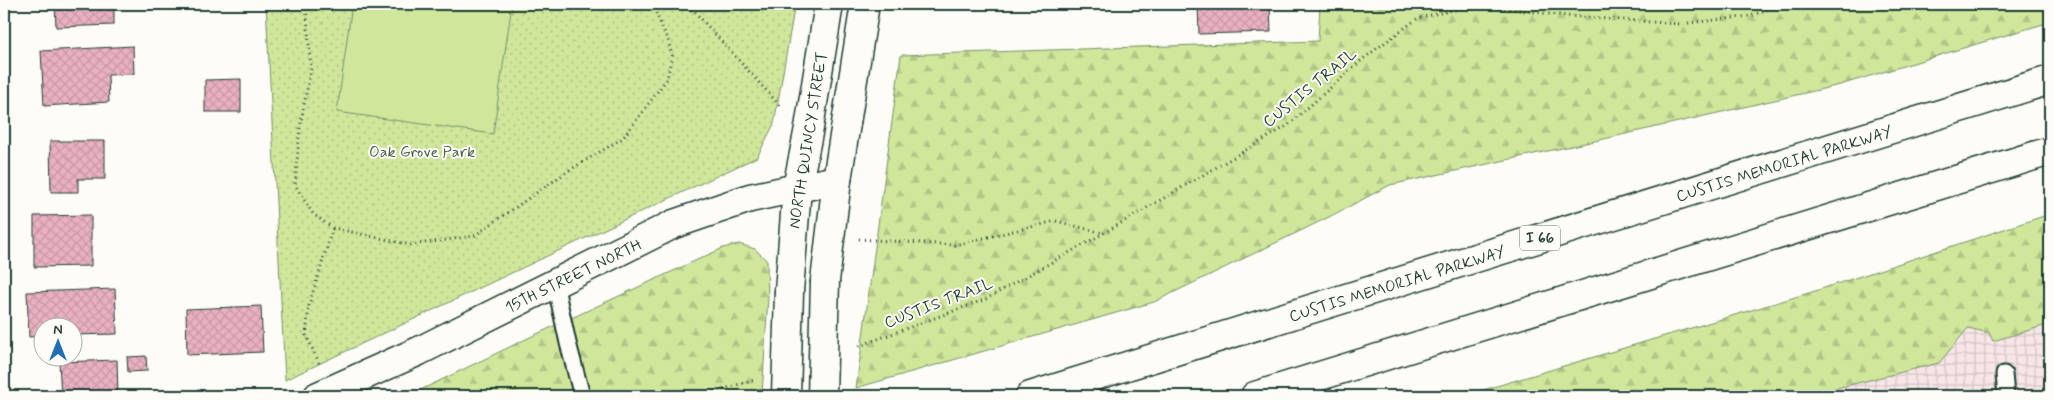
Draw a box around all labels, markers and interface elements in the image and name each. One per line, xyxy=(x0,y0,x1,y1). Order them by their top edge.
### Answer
street label: CUSTIS TRAIL xyxy=(1259,44,1361,132)
street label: NORTH QUINCY STREET xyxy=(784,50,833,230)
street label: CUSTIS MEMORIAL PARKWAY xyxy=(1674,121,1895,207)
park label: Oak Grove Park xyxy=(369,142,475,163)
road number: I 66 xyxy=(1520,226,1560,250)
street label: 15TH STREET NORTH xyxy=(502,234,645,319)
street label: CUSTIS MEMORIAL PARKWAY xyxy=(1287,241,1508,327)
street label: CUSTIS TRAIL xyxy=(881,273,996,334)
north arrow xyxy=(32,318,82,368)
text: N xyxy=(53,321,63,339)

